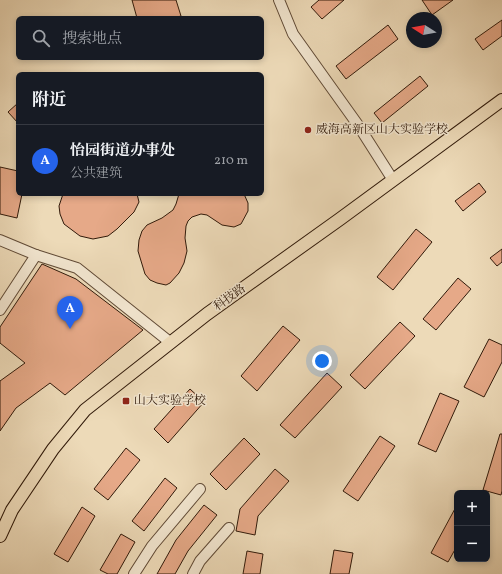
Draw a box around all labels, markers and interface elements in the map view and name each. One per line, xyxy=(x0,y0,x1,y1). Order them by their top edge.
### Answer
north arrow xyxy=(406,12,442,48)
search box xyxy=(16,16,264,60)
icon: search xyxy=(30,27,52,49)
text: 搜索地点 xyxy=(62,29,122,50)
text: 附近 xyxy=(32,89,66,112)
place label: 威海高新区山大实验学校 xyxy=(316,122,448,138)
marker: 威海高新区山大实验学校 xyxy=(303,125,313,135)
text: 怡园街道办事处 xyxy=(70,141,175,162)
text: A xyxy=(40,152,50,170)
text: 210 m xyxy=(214,152,248,170)
text: 公共建筑 xyxy=(70,165,122,183)
street label: 科技路 xyxy=(211,281,249,315)
pin: A xyxy=(57,296,83,329)
your location xyxy=(312,351,332,371)
place label: 山大实验学校 xyxy=(134,393,206,409)
marker: 山大实验学校 xyxy=(121,396,131,406)
map controls xyxy=(454,490,490,562)
button: + xyxy=(454,490,490,526)
button: − xyxy=(454,526,490,562)

